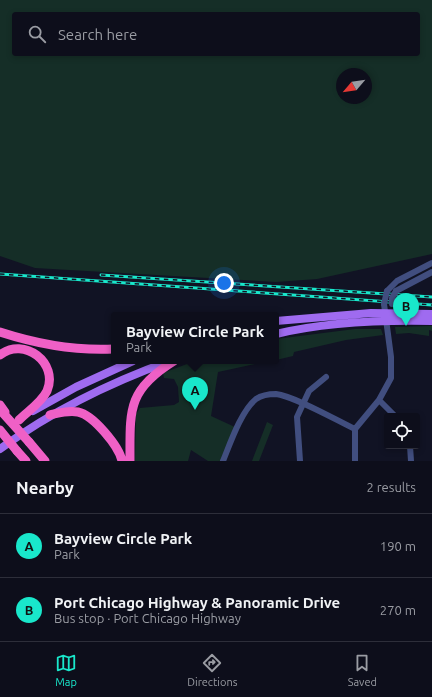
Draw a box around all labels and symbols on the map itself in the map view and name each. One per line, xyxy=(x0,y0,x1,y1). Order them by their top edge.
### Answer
north arrow xyxy=(336,68,372,104)
your location xyxy=(214,273,234,293)
pin: B xyxy=(393,293,419,326)
pin: A xyxy=(182,377,208,410)

